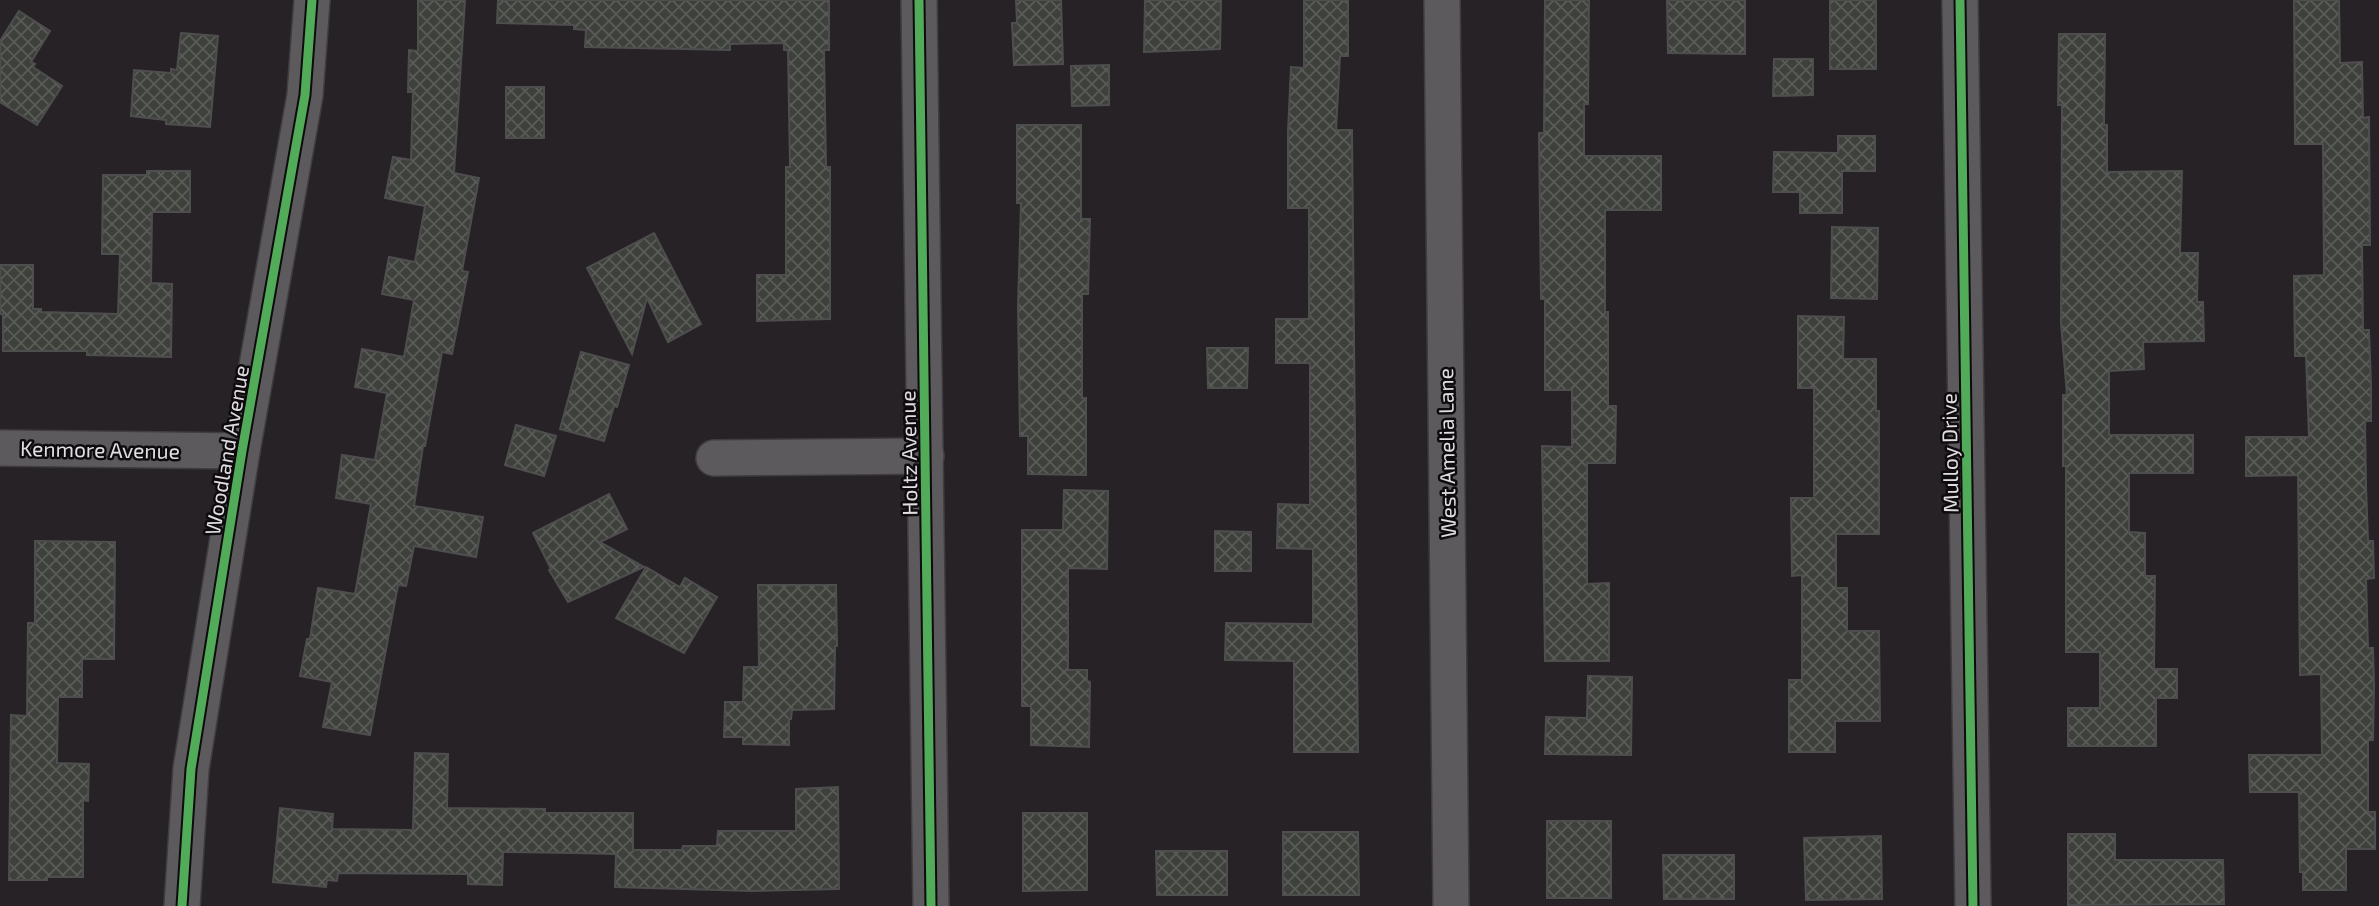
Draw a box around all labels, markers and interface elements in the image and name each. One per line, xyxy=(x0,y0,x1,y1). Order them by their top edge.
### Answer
street label: Woodland Avenue xyxy=(199,363,253,537)
street label: West Amelia Lane xyxy=(1432,368,1460,538)
street label: Holtz Avenue xyxy=(894,390,922,516)
street label: Mulloy Drive xyxy=(1935,393,1963,513)
street label: Kenmore Avenue xyxy=(20,435,180,463)

